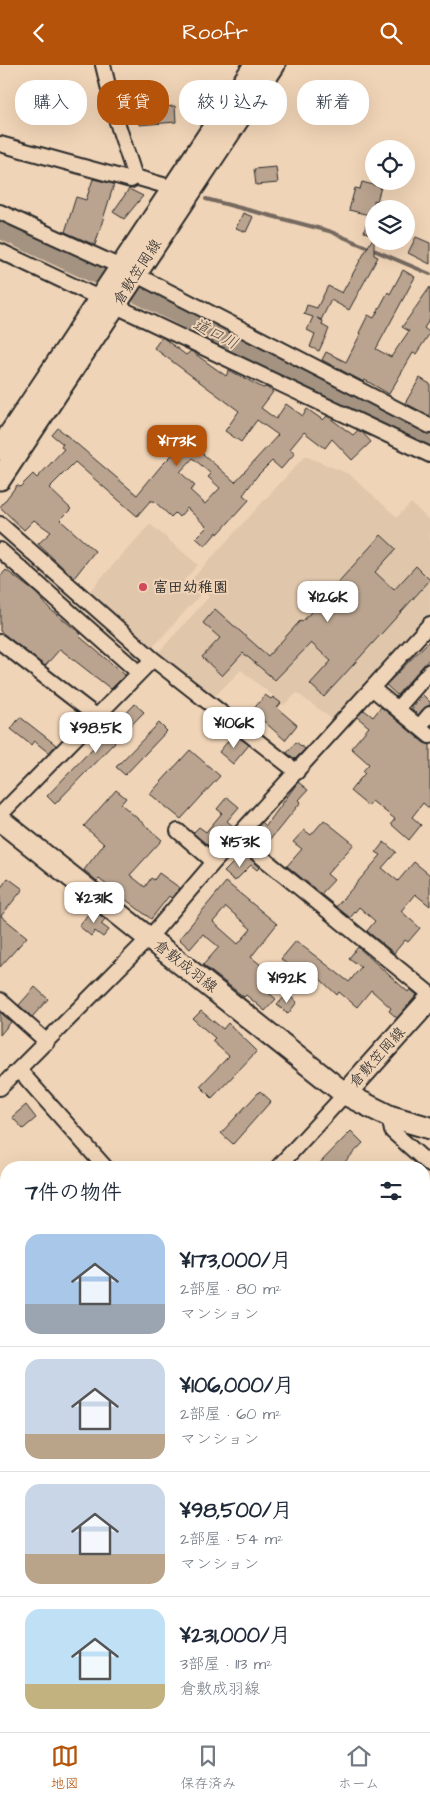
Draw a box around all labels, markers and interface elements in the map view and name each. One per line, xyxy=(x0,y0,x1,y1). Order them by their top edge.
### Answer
text: Roofr xyxy=(182,17,248,48)
icon: back xyxy=(25,19,53,47)
icon: search xyxy=(377,19,405,47)
chip: 購入 xyxy=(15,80,87,125)
chip: 賃貸 xyxy=(97,80,169,125)
chip: 絞り込み xyxy=(179,80,287,125)
chip: 新着 xyxy=(297,80,369,125)
map controls xyxy=(365,140,415,250)
button: locate xyxy=(365,140,415,190)
button: layers xyxy=(365,200,415,250)
street label: 倉敷笠岡線 xyxy=(108,235,167,309)
water label: 道口川 xyxy=(189,313,242,355)
pin: ¥173K xyxy=(142,425,212,467)
text: ¥173K xyxy=(158,430,196,452)
place label: 富田幼稚園 xyxy=(153,577,228,598)
marker: 富田幼稚園 xyxy=(137,581,149,593)
pin: ¥126K xyxy=(293,581,363,623)
text: ¥126K xyxy=(308,586,348,608)
pin: ¥106K xyxy=(199,707,269,749)
pin: ¥98.5K xyxy=(55,711,137,754)
text: ¥106K xyxy=(214,712,254,734)
text: ¥98.5K xyxy=(70,717,122,739)
pin: ¥153K xyxy=(205,825,275,868)
text: ¥153K xyxy=(220,831,260,853)
pin: ¥231K xyxy=(59,881,129,924)
text: ¥231K xyxy=(75,887,113,909)
street label: 倉敷成羽線 xyxy=(150,935,222,998)
pin: ¥192K xyxy=(252,961,322,1004)
text: ¥192K xyxy=(268,967,306,989)
street label: 倉敷笠岡線 xyxy=(344,1022,410,1092)
icon: filters xyxy=(377,1177,405,1205)
text: 7件の物件 xyxy=(25,1178,122,1207)
text: ¥173,000/月 xyxy=(180,1246,292,1275)
icon: home xyxy=(65,1254,125,1314)
text: 2部屋 · 80 m² xyxy=(180,1278,282,1300)
text: マンション xyxy=(180,1303,259,1325)
text: ¥106,000/月 xyxy=(180,1371,294,1400)
icon: home xyxy=(65,1379,125,1439)
text: 2部屋 · 60 m² xyxy=(180,1403,281,1425)
text: マンション xyxy=(180,1428,259,1450)
text: ¥98,500/月 xyxy=(180,1496,292,1525)
icon: home xyxy=(65,1504,125,1564)
text: 2部屋 · 54 m² xyxy=(180,1528,283,1550)
text: マンション xyxy=(180,1553,259,1575)
text: ¥231,000/月 xyxy=(180,1621,291,1650)
icon: home xyxy=(65,1629,125,1689)
text: 3部屋 · 113 m² xyxy=(180,1653,272,1675)
text: 倉敷成羽線 xyxy=(180,1678,260,1700)
tab: 地図 xyxy=(51,1742,79,1794)
tab: 保存済み xyxy=(180,1742,236,1794)
tab: ホーム xyxy=(338,1742,379,1794)

